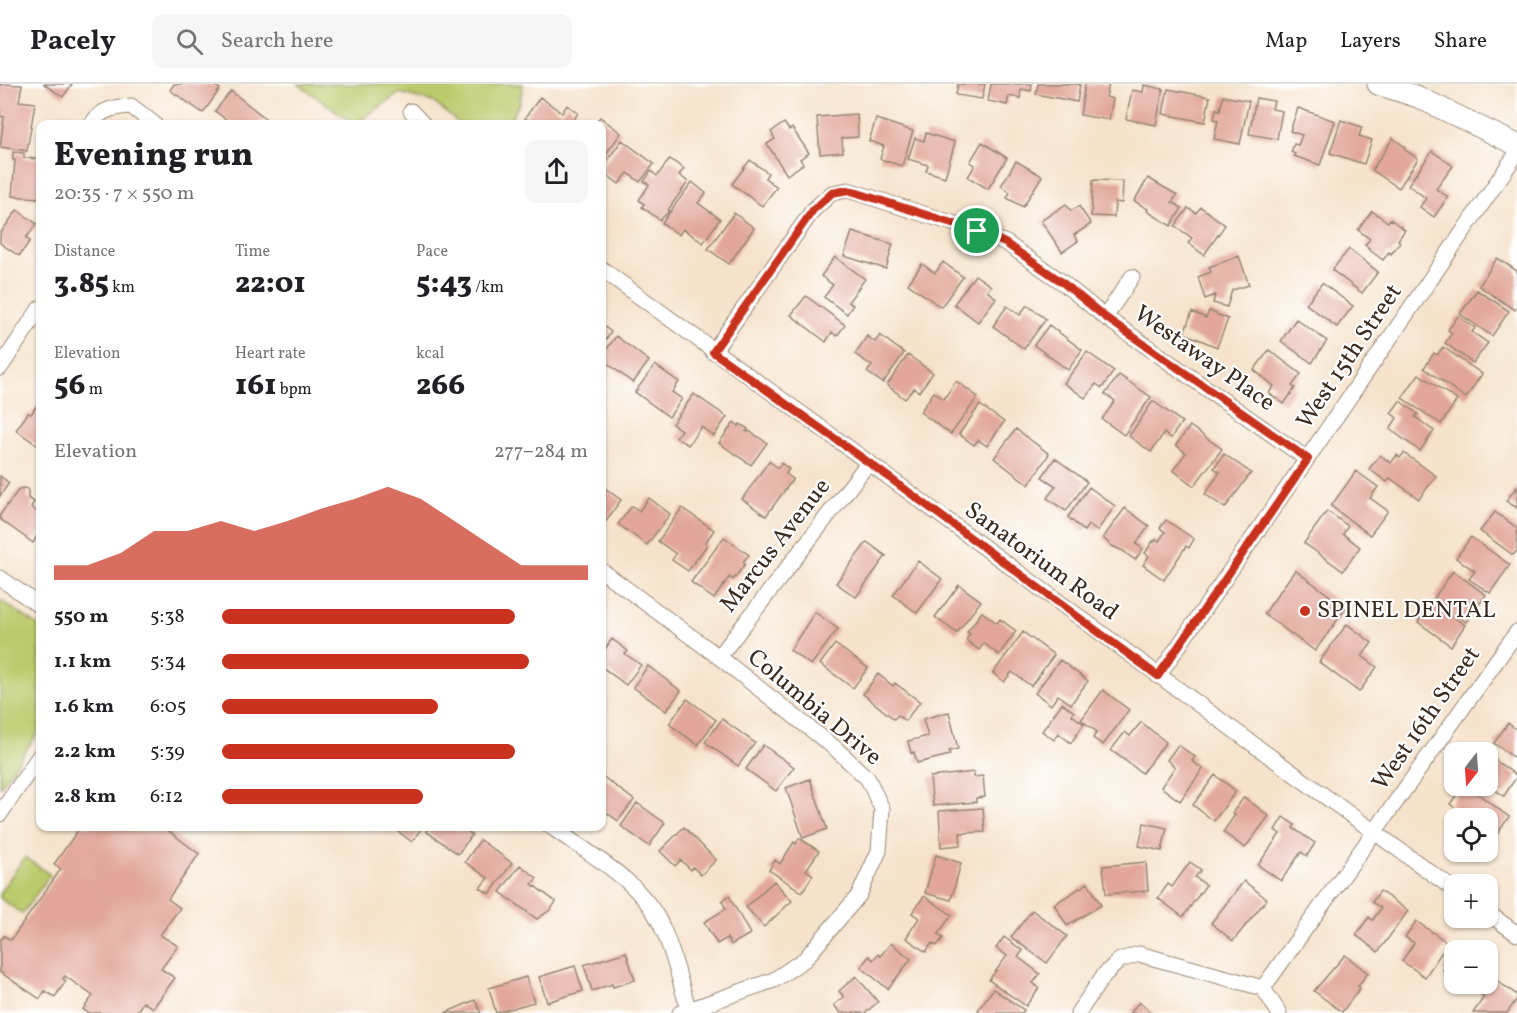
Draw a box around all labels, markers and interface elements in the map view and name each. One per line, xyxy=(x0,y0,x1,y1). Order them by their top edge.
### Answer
search box xyxy=(152,14,572,68)
text: Pacely xyxy=(30,22,116,61)
icon: search xyxy=(173,25,206,58)
text: Search here xyxy=(221,26,334,57)
text: Map xyxy=(1265,27,1307,56)
text: Layers xyxy=(1340,27,1401,56)
text: Share xyxy=(1434,27,1487,56)
text: Evening run xyxy=(54,134,253,180)
button: share xyxy=(525,140,588,203)
text: 20:35 · 7 × 550 m xyxy=(54,180,194,208)
pin xyxy=(951,205,1002,256)
icon: arrive xyxy=(960,214,993,247)
text: Distance xyxy=(54,241,115,263)
text: Time xyxy=(235,241,270,263)
text: Pace xyxy=(416,241,448,263)
text: 3.85 xyxy=(54,263,109,305)
text: 22:01 xyxy=(235,263,306,305)
text: 5:43 xyxy=(416,263,472,305)
text: km xyxy=(109,277,135,299)
text: /km xyxy=(472,277,504,299)
street label: West 15th Street xyxy=(1289,278,1411,436)
street label: Westaway Place xyxy=(1126,298,1282,420)
text: Elevation xyxy=(54,343,121,365)
text: Heart rate xyxy=(235,343,306,365)
text: kcal xyxy=(416,343,444,365)
text: 56 xyxy=(54,365,85,407)
text: 161 xyxy=(235,365,276,407)
text: 266 xyxy=(416,365,465,407)
text: m xyxy=(85,379,103,401)
text: bpm xyxy=(276,379,312,401)
text: Elevation xyxy=(54,438,137,466)
text: 277–284 m xyxy=(494,438,588,466)
street label: Marcus Avenue xyxy=(713,472,839,620)
street label: Sanatorium Road xyxy=(957,494,1125,630)
place label: SPINEL DENTAL xyxy=(1317,594,1496,628)
text: 550 m xyxy=(54,603,109,631)
text: 5:38 xyxy=(150,603,185,631)
marker: SPINEL DENTAL xyxy=(1298,604,1312,618)
street label: West 16th Street xyxy=(1365,640,1489,798)
street label: Columbia Drive xyxy=(740,642,888,774)
text: 1.1 km xyxy=(54,648,111,676)
text: 5:34 xyxy=(150,648,187,676)
text: 1.6 km xyxy=(54,693,114,721)
text: 6:05 xyxy=(150,693,186,721)
text: 2.2 km xyxy=(54,738,116,766)
text: 5:39 xyxy=(150,738,185,766)
north arrow xyxy=(1444,742,1498,796)
map controls xyxy=(1444,742,1498,994)
text: 2.8 km xyxy=(54,783,116,811)
text: 6:12 xyxy=(150,783,183,811)
button: locate xyxy=(1444,808,1498,862)
button: + xyxy=(1444,874,1498,928)
button: − xyxy=(1444,940,1498,994)

